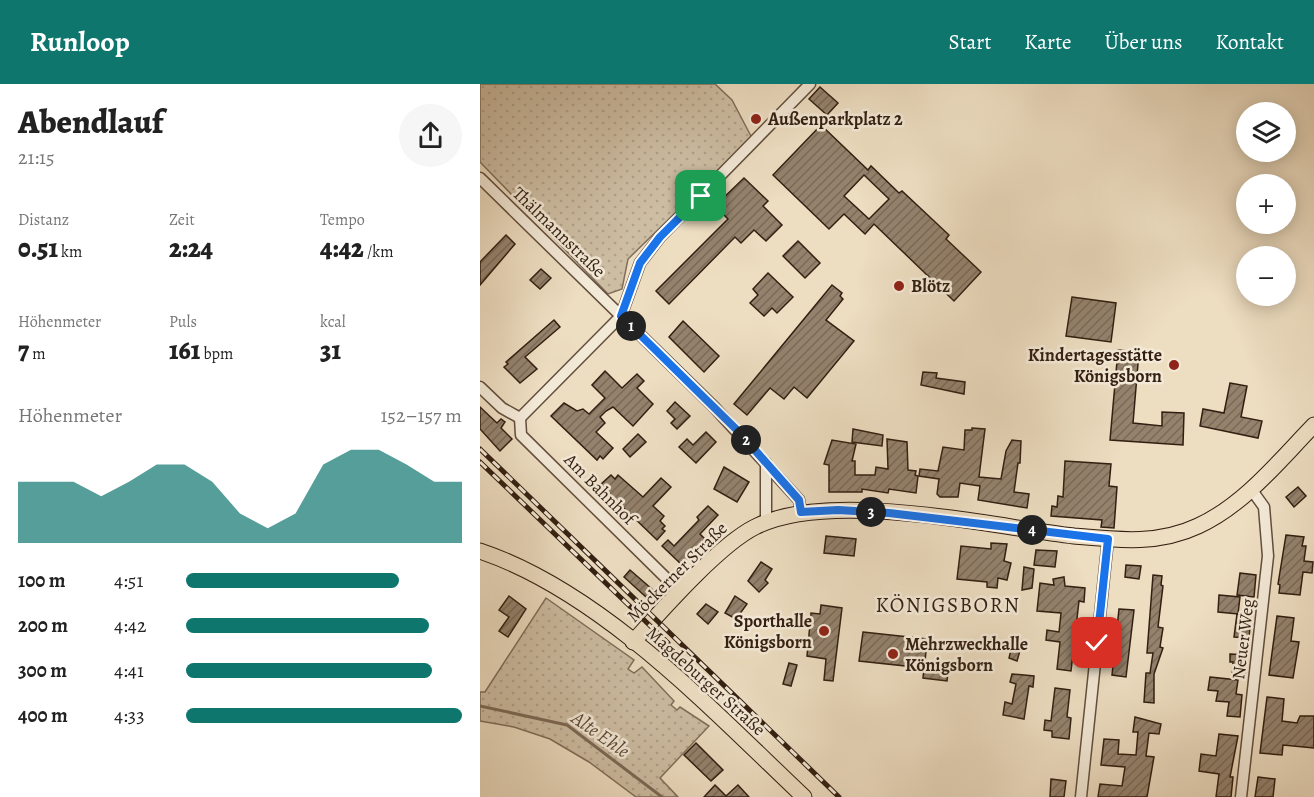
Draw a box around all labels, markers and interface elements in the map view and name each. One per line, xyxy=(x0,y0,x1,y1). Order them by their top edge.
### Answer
text: Runloop xyxy=(30,23,130,61)
text: Start xyxy=(949,28,991,56)
text: Karte xyxy=(1024,28,1072,56)
text: Über uns xyxy=(1105,28,1182,56)
text: Kontakt xyxy=(1215,28,1284,56)
text: Abendlauf xyxy=(18,99,163,144)
map controls xyxy=(1236,102,1296,306)
button: layers xyxy=(1236,102,1296,162)
button: share xyxy=(399,104,462,167)
place label: Außenparkplatz 2 xyxy=(767,107,903,131)
marker: Außenparkplatz 2 xyxy=(749,112,763,126)
text: 21:15 xyxy=(18,144,55,171)
pin xyxy=(675,170,726,221)
button: + xyxy=(1236,174,1296,234)
icon: arrive xyxy=(684,179,717,212)
street label: Thälmannstraße xyxy=(507,181,611,283)
text: Distanz xyxy=(18,209,69,231)
text: Zeit xyxy=(169,209,195,231)
text: Tempo xyxy=(320,209,365,231)
text: 0.51 xyxy=(18,231,58,266)
text: 2:24 xyxy=(169,231,213,266)
text: 4:42 xyxy=(320,231,364,266)
text: km xyxy=(58,241,82,263)
text: /km xyxy=(364,241,394,263)
button: − xyxy=(1236,246,1296,306)
place label: Blötz xyxy=(911,274,950,298)
marker: Blötz xyxy=(892,279,906,293)
text: Höhenmeter xyxy=(18,311,101,333)
text: Puls xyxy=(169,311,197,333)
text: kcal xyxy=(320,311,346,333)
pin: 1 xyxy=(616,311,646,341)
text: 1 xyxy=(628,315,634,337)
text: 7 xyxy=(18,333,29,368)
text: 161 xyxy=(169,333,200,368)
text: 31 xyxy=(320,333,341,368)
text: m xyxy=(29,343,46,365)
text: bpm xyxy=(200,343,233,365)
place label: Kindertagesstätte Königsborn xyxy=(1028,343,1162,388)
marker: Kindertagesstätte Königsborn xyxy=(1167,358,1181,372)
text: Höhenmeter xyxy=(18,402,122,429)
text: 152–157 m xyxy=(380,402,462,429)
pin: 2 xyxy=(731,425,761,455)
text: 2 xyxy=(742,429,750,451)
street label: Am Bahnhof xyxy=(558,447,643,532)
pin: 3 xyxy=(856,497,886,527)
text: 3 xyxy=(868,501,874,523)
pin: 4 xyxy=(1017,515,1047,545)
street label: Möckerner Straße xyxy=(622,517,732,627)
text: 4 xyxy=(1028,519,1036,541)
text: 100 m xyxy=(18,567,66,594)
text: 4:51 xyxy=(114,567,143,594)
district label: KÖNIGSBORN xyxy=(875,591,1021,619)
street label: Neuer Weg xyxy=(1226,597,1260,681)
place label: Sporthalle Königsborn xyxy=(724,609,812,654)
text: 200 m xyxy=(18,612,68,639)
text: 4:42 xyxy=(114,612,146,639)
pin xyxy=(1071,617,1122,668)
street label: Magdeburger Straße xyxy=(641,621,771,741)
marker: Sporthalle Königsborn xyxy=(817,624,831,638)
icon: check xyxy=(1080,626,1113,659)
place label: Mehrzweckhalle Königsborn xyxy=(905,632,1028,677)
marker: Mehrzweckhalle Königsborn xyxy=(886,647,900,661)
text: 300 m xyxy=(18,657,67,684)
text: 4:41 xyxy=(114,657,144,684)
text: 400 m xyxy=(18,702,68,729)
text: 4:33 xyxy=(114,702,144,729)
water label: Alte Ehle xyxy=(565,704,635,764)

